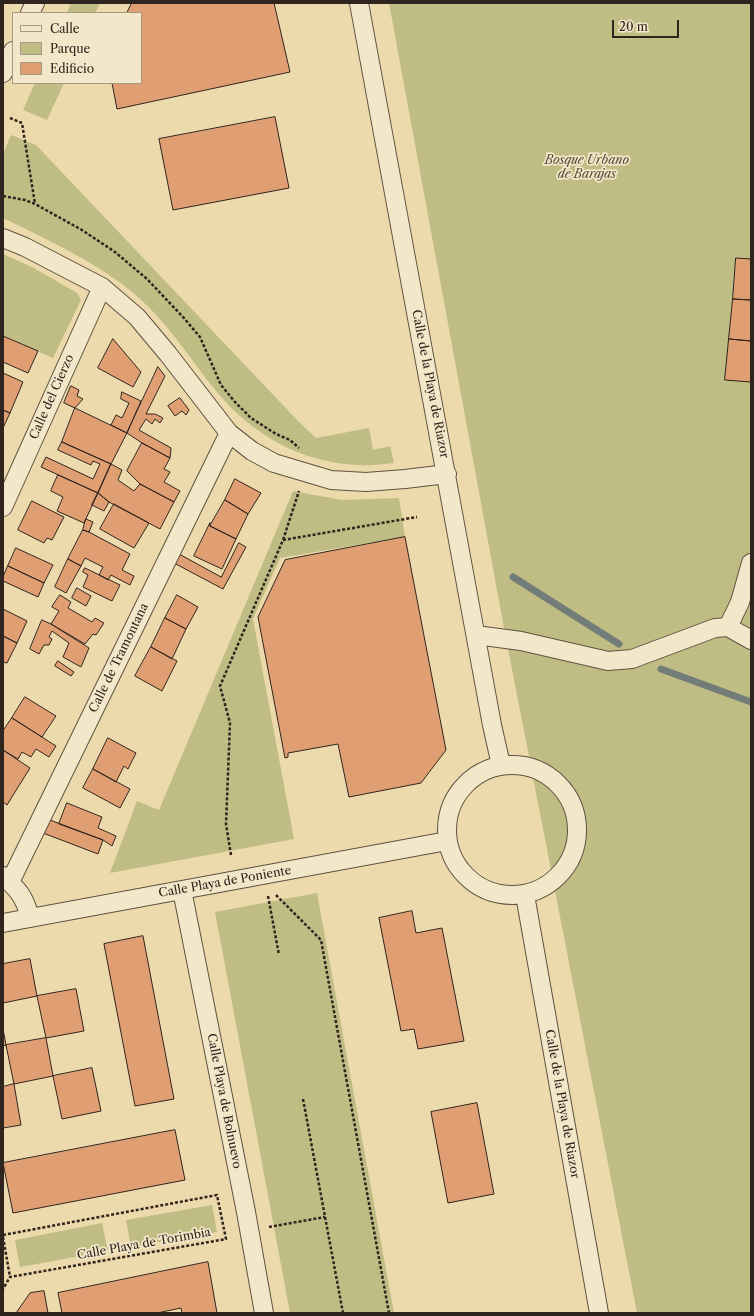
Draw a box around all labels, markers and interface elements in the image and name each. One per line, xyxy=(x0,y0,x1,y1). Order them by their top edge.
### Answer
legend xyxy=(12,12,142,84)
scale bar xyxy=(614,12,681,38)
text: 20 m xyxy=(619,19,648,34)
text: Calle xyxy=(50,21,79,36)
text: Parque xyxy=(50,41,90,56)
text: Edificio xyxy=(50,61,94,76)
park label: Bosque Urbano de Barajas xyxy=(545,154,629,182)
street label: Calle de la Playa de Riazor xyxy=(409,309,451,459)
street label: Calle del Cierzo xyxy=(27,352,77,442)
street label: Calle de Tramontana xyxy=(86,601,152,715)
street label: Calle Playa de Poniente xyxy=(157,863,293,901)
street label: Calle de la Playa de Riazor xyxy=(542,1028,582,1180)
street label: Calle Playa de Bolnuevo xyxy=(204,1032,244,1170)
street label: Calle Playa de Torimbia xyxy=(76,1225,212,1263)

